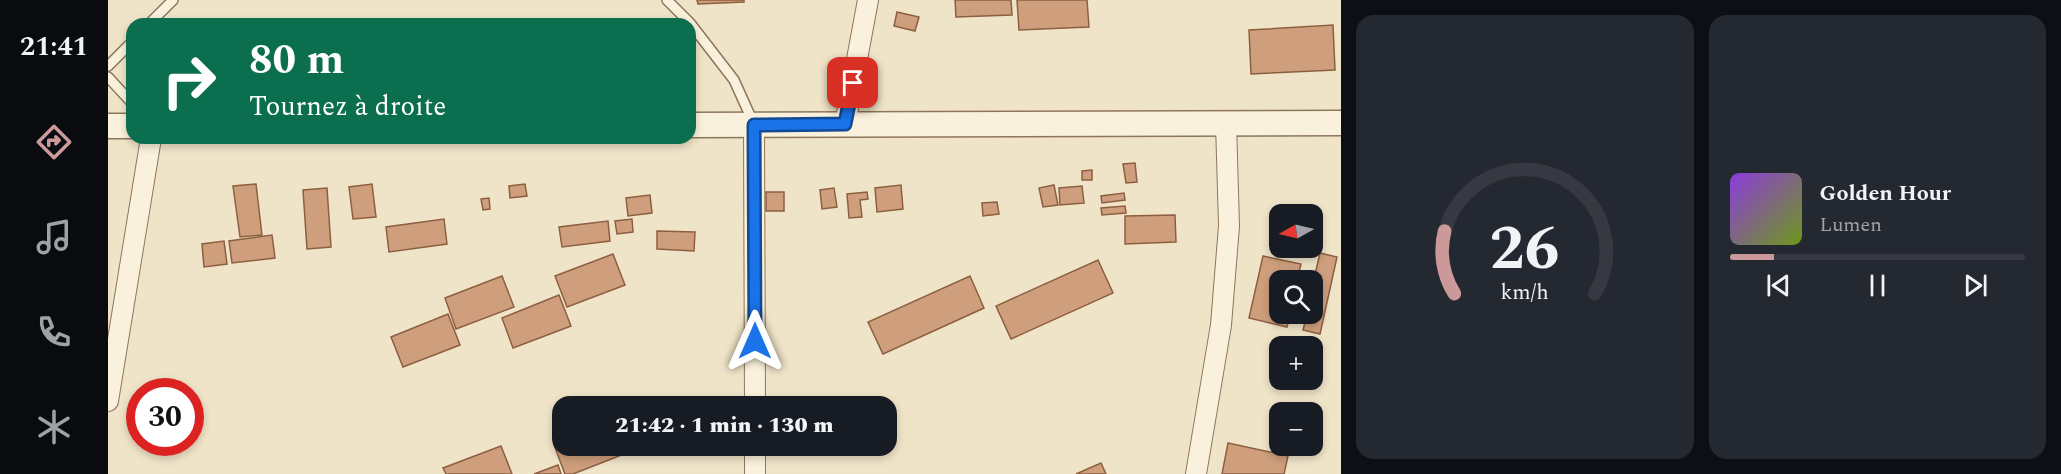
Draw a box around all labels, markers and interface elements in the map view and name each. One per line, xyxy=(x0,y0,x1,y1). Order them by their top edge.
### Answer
text: 21:41 xyxy=(20,26,88,68)
text: 80 m xyxy=(249,29,344,92)
icon: right xyxy=(150,42,228,120)
pin xyxy=(827,57,878,108)
icon: arrive xyxy=(836,66,869,99)
text: Tournez à droite xyxy=(249,86,446,128)
icon: directions xyxy=(33,121,75,163)
text: Golden Hour xyxy=(1820,177,1951,210)
text: 26 xyxy=(1490,202,1560,297)
north arrow xyxy=(1269,204,1323,258)
map controls xyxy=(1269,204,1323,456)
text: Lumen xyxy=(1820,210,1882,240)
icon: music xyxy=(33,216,75,258)
icon: previous xyxy=(1762,269,1795,302)
icon: pause xyxy=(1861,269,1894,302)
icon: next xyxy=(1959,269,1992,302)
button: search xyxy=(1269,270,1323,324)
text: km/h xyxy=(1501,276,1549,309)
position arrow xyxy=(723,309,787,373)
icon: phone xyxy=(33,311,75,353)
button: + xyxy=(1269,336,1323,390)
speed limit sign: 30 xyxy=(126,378,204,456)
button: − xyxy=(1269,402,1323,456)
icon: climate xyxy=(33,406,75,448)
text: 21:42 · 1 min · 130 m xyxy=(615,409,834,442)

